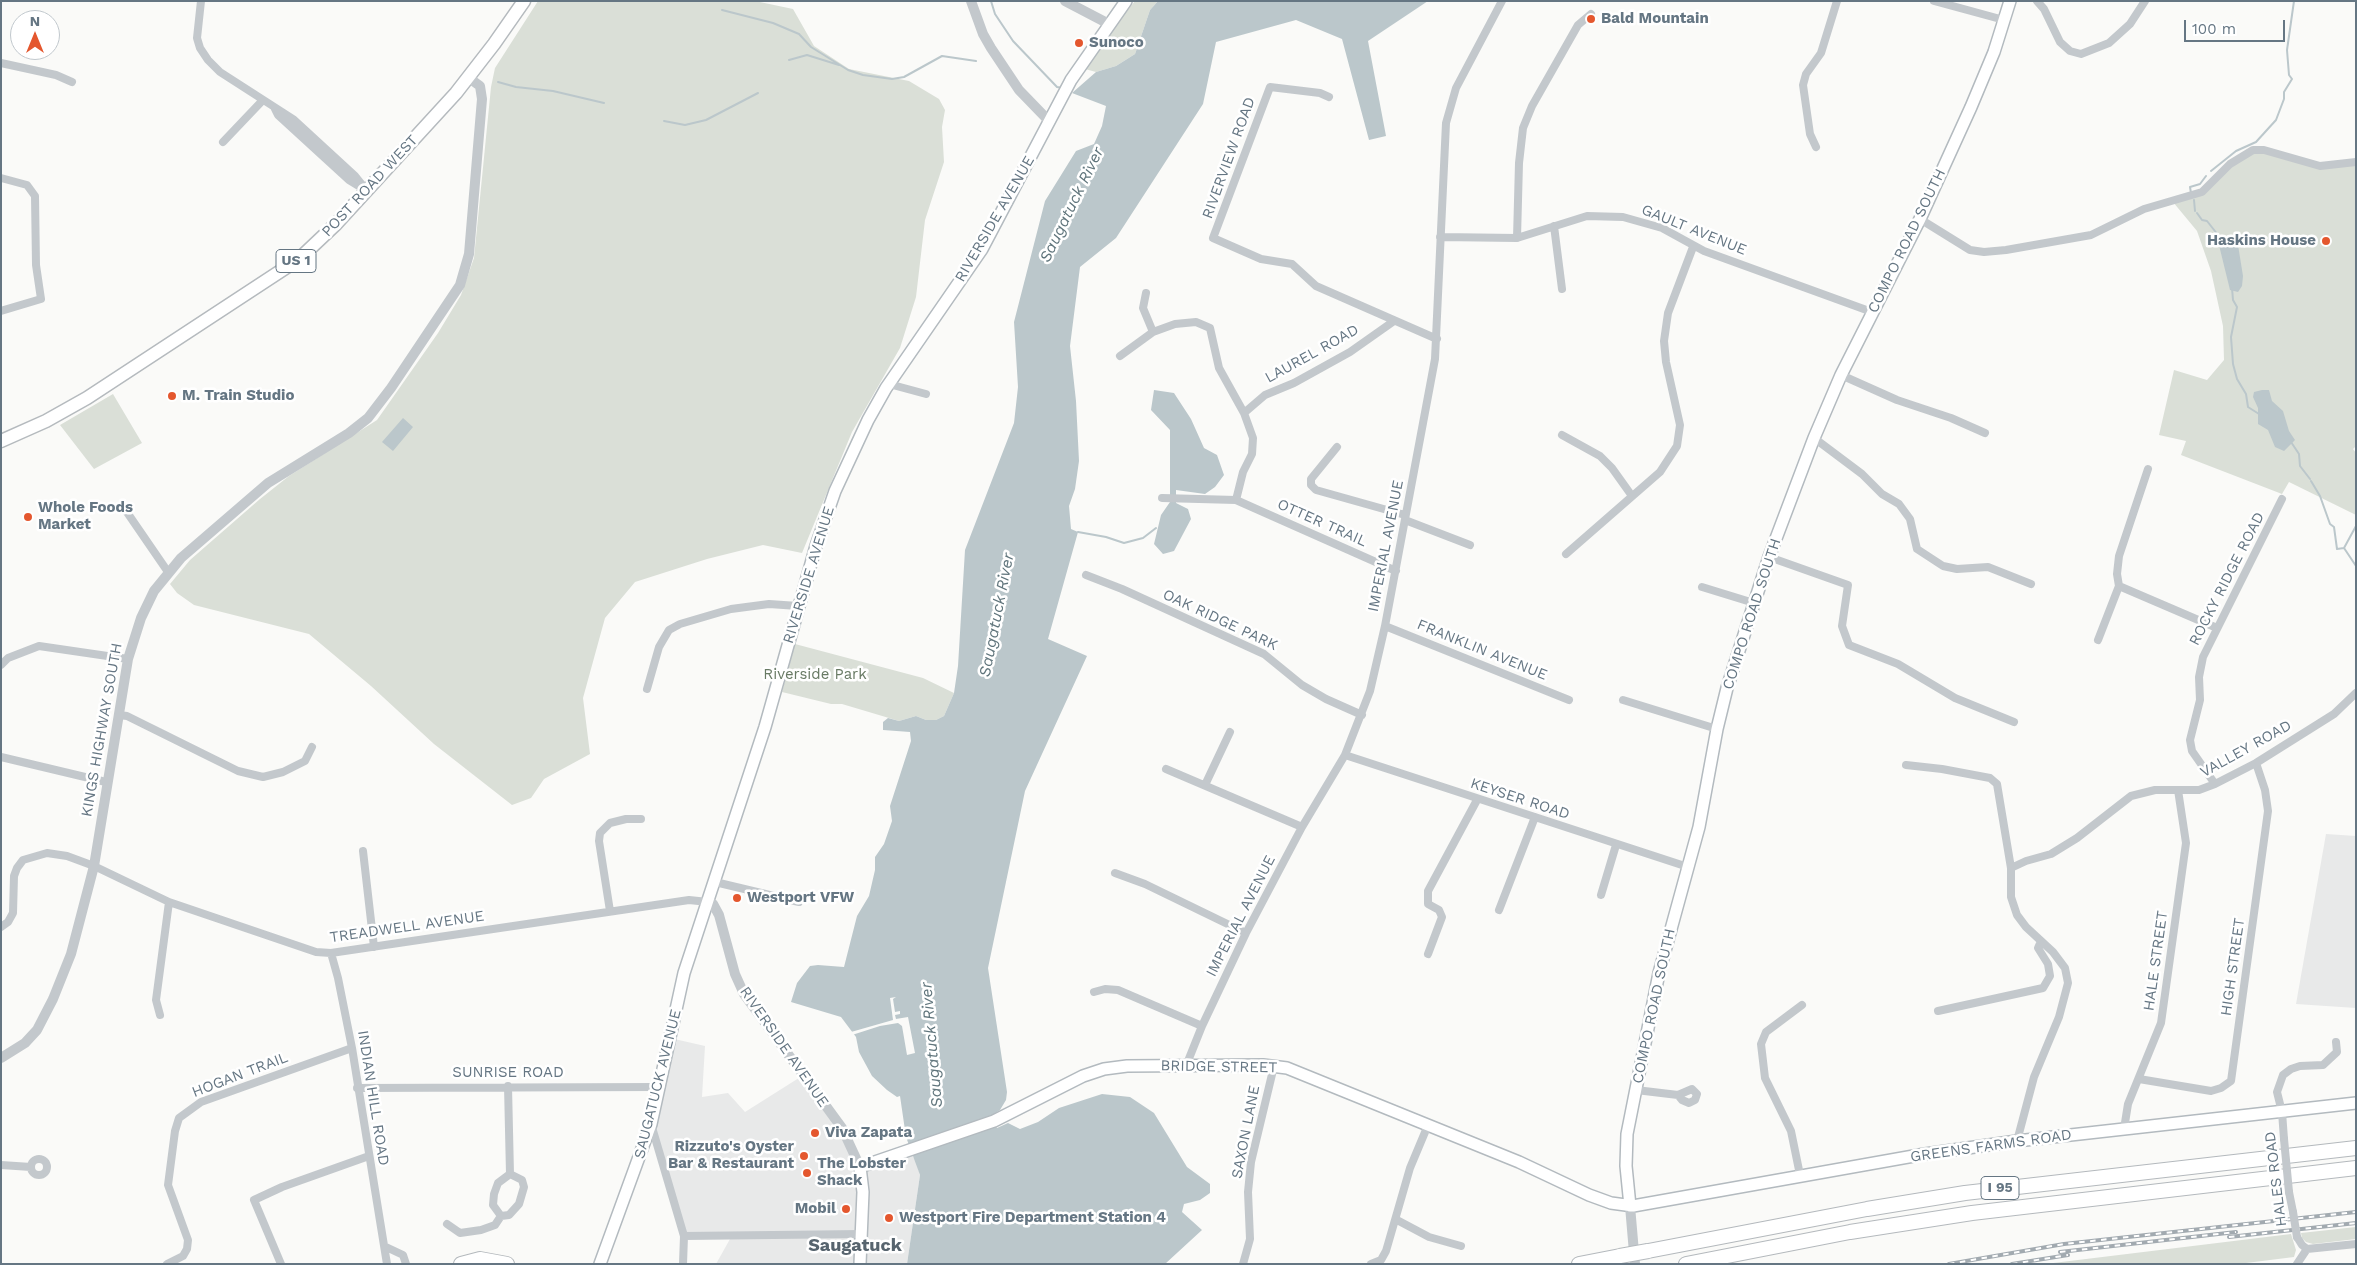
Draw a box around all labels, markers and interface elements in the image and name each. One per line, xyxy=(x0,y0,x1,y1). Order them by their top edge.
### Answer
north arrow xyxy=(10,10,60,60)
place label: Bald Mountain xyxy=(1601,10,1709,28)
scale bar xyxy=(2187,10,2288,42)
text: N xyxy=(30,13,40,29)
marker: Bald Mountain xyxy=(1585,13,1597,25)
text: 100 m xyxy=(2192,20,2236,38)
place label: Sunoco xyxy=(1089,34,1144,52)
marker: Sunoco xyxy=(1073,37,1085,49)
street label: RIVERVIEW ROAD xyxy=(1199,95,1259,221)
street label: POST ROAD WEST xyxy=(318,131,422,241)
water label: Saugatuck River xyxy=(1036,144,1108,266)
street label: RIVERSIDE AVENUE xyxy=(952,153,1038,285)
street label: COMPO ROAD SOUTH xyxy=(1864,166,1950,316)
street label: GAULT AVENUE xyxy=(1639,201,1749,259)
place label: Haskins House xyxy=(2207,232,2316,250)
marker: Haskins House xyxy=(2320,235,2332,247)
road number: US 1 xyxy=(276,250,316,272)
street label: LAUREL ROAD xyxy=(1262,321,1362,387)
place label: M. Train Studio xyxy=(182,387,294,405)
marker: M. Train Studio xyxy=(166,390,178,402)
street label: IMPERIAL AVENUE xyxy=(1364,479,1408,613)
street label: OTTER TRAIL xyxy=(1274,495,1370,551)
place label: Whole Foods Market xyxy=(38,499,133,534)
street label: RIVERSIDE AVENUE xyxy=(780,504,838,646)
street label: ROCKY RIDGE ROAD xyxy=(2186,509,2268,649)
marker: Whole Foods Market xyxy=(22,511,34,523)
street label: COMPO ROAD SOUTH xyxy=(1719,536,1785,692)
water label: Saugatuck River xyxy=(976,551,1018,679)
street label: OAK RIDGE PARK xyxy=(1160,586,1280,654)
street label: FRANKLIN AVENUE xyxy=(1414,616,1550,684)
street label: KINGS HIGHWAY SOUTH xyxy=(78,642,126,818)
park label: Riverside Park xyxy=(763,666,867,684)
street label: VALLEY ROAD xyxy=(2197,717,2295,781)
street label: KEYSER ROAD xyxy=(1468,774,1572,824)
street label: IMPERIAL AVENUE xyxy=(1203,852,1279,980)
place label: Westport VFW xyxy=(747,889,854,907)
marker: Westport VFW xyxy=(731,892,743,904)
street label: TREADWELL AVENUE xyxy=(329,907,485,947)
street label: HALE STREET xyxy=(2140,910,2172,1012)
street label: HIGH STREET xyxy=(2217,917,2249,1017)
street label: COMPO ROAD SOUTH xyxy=(1629,927,1679,1085)
water label: Saugatuck River xyxy=(917,981,947,1109)
street label: RIVERSIDE AVENUE xyxy=(736,983,832,1111)
street label: SAUGATUCK AVENUE xyxy=(631,1007,685,1161)
street label: INDIAN HILL ROAD xyxy=(353,1029,393,1167)
street label: HOGAN TRAIL xyxy=(189,1048,291,1102)
street label: BRIDGE STREET xyxy=(1160,1057,1278,1077)
street label: SUNRISE ROAD xyxy=(452,1064,564,1082)
street label: SAXON LANE xyxy=(1228,1084,1264,1180)
place label: Viva Zapata xyxy=(825,1124,912,1142)
street label: GREENS FARMS ROAD xyxy=(1909,1126,2073,1166)
marker: Viva Zapata xyxy=(809,1127,821,1139)
street label: HALES ROAD xyxy=(2261,1130,2291,1228)
place label: Rizzuto's Oyster Bar & Restaurant xyxy=(668,1138,794,1173)
marker: Rizzuto's Oyster Bar & Restaurant xyxy=(798,1150,810,1162)
place label: The Lobster Shack xyxy=(817,1155,906,1190)
marker: The Lobster Shack xyxy=(801,1167,813,1179)
road number: I 95 xyxy=(1981,1176,2019,1200)
place label: Mobil xyxy=(795,1200,836,1218)
marker: Mobil xyxy=(840,1203,852,1215)
place label: Westport Fire Department Station 4 xyxy=(899,1209,1166,1227)
marker: Westport Fire Department Station 4 xyxy=(883,1212,895,1224)
district label: Saugatuck xyxy=(808,1235,902,1257)

